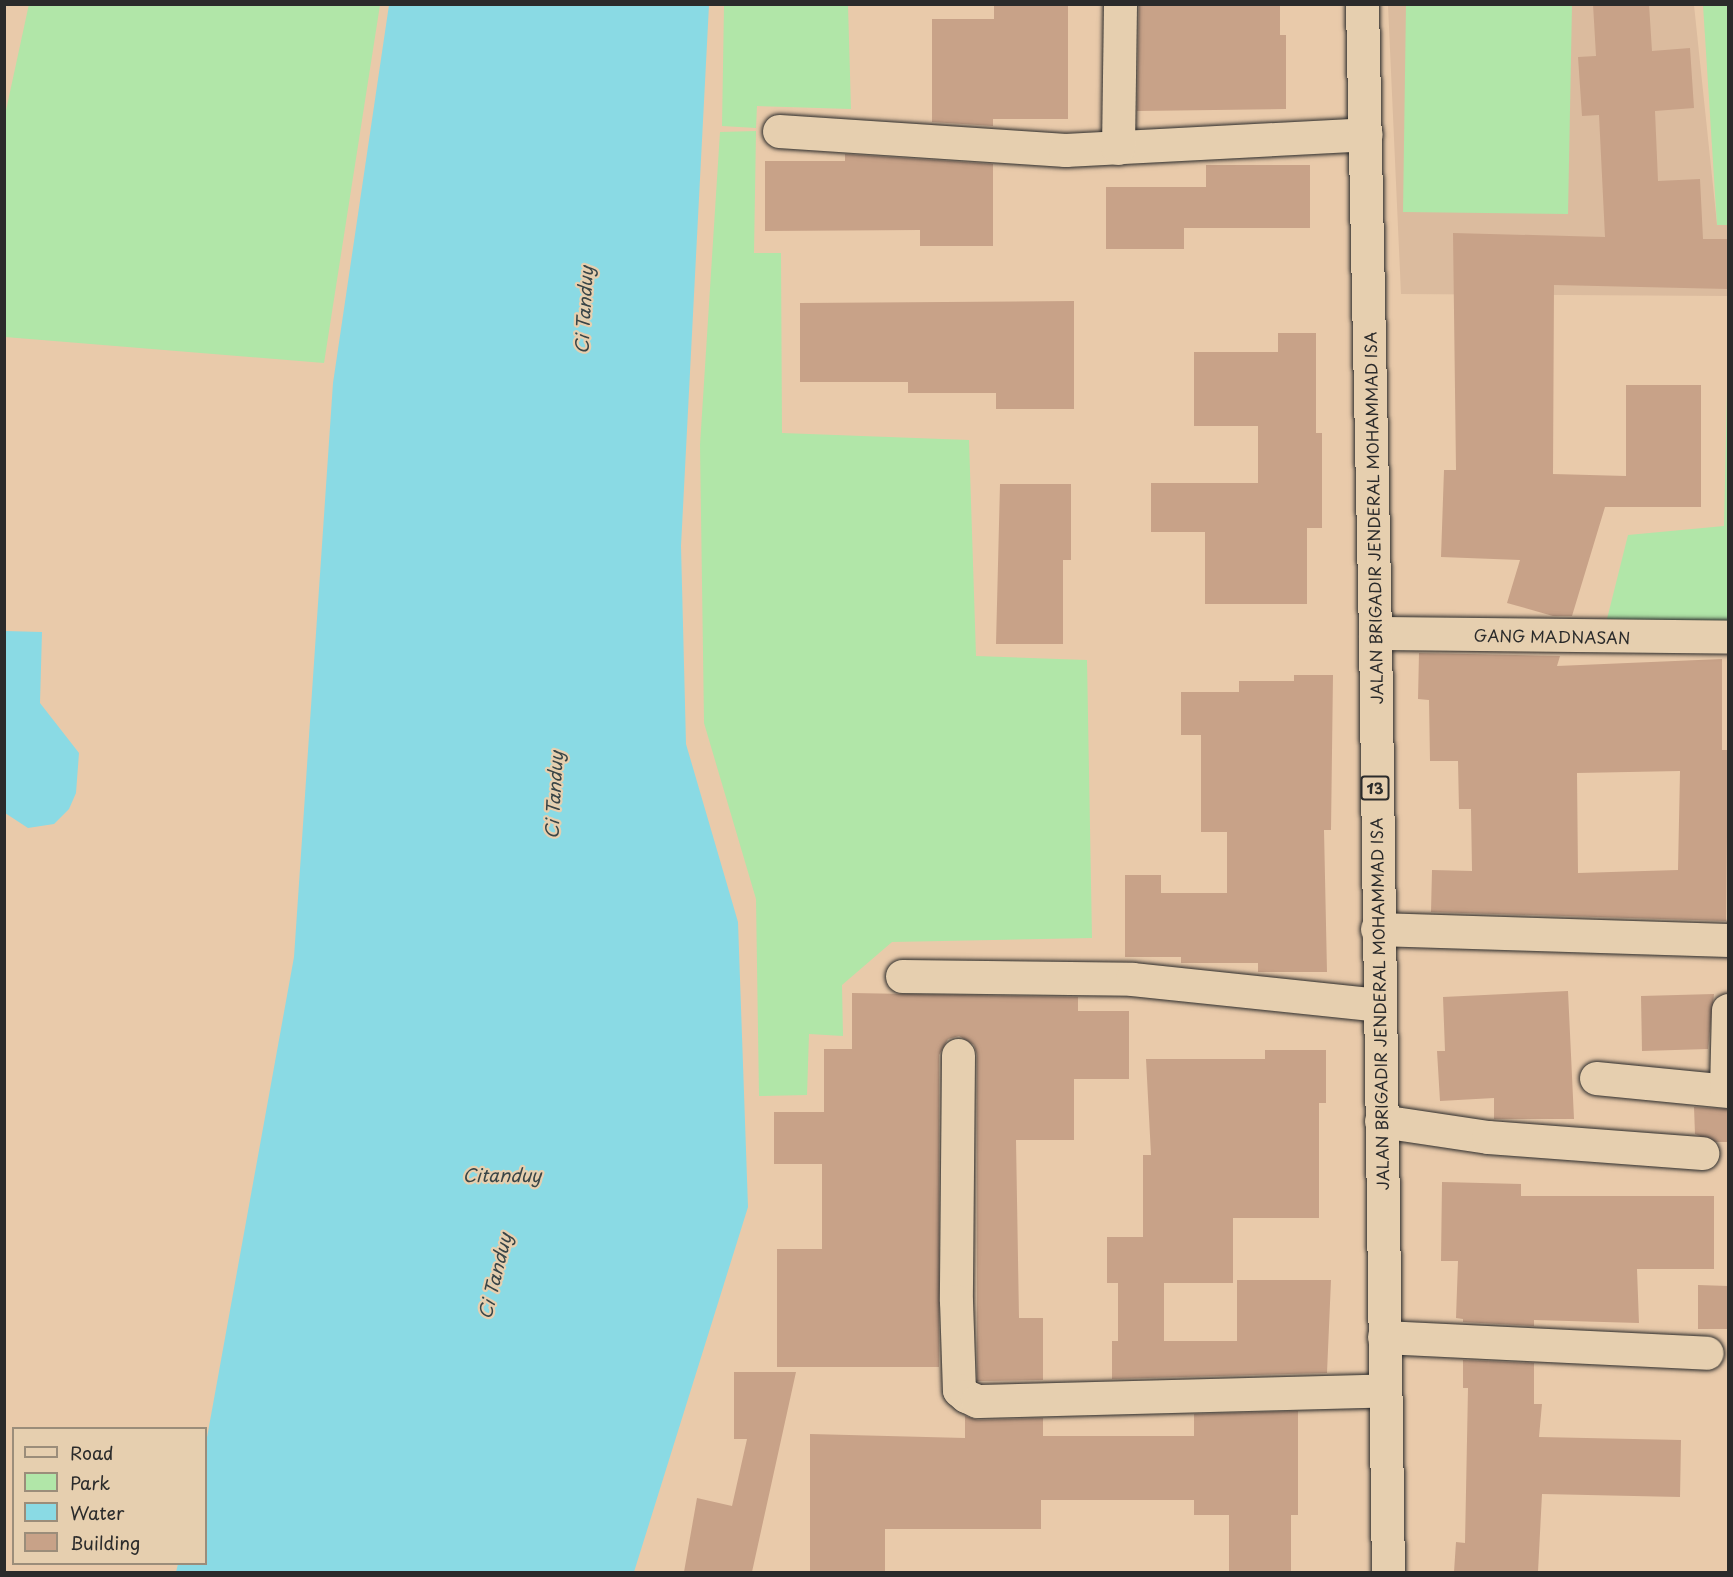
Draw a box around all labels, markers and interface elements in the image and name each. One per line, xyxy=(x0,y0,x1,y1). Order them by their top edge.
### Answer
water label: Ci Tanduy xyxy=(571,266,597,354)
street label: JALAN BRIGADIR JENDERAL MOHAMMAD ISA xyxy=(1360,330,1386,706)
street label: GANG MADNASAN xyxy=(1473,625,1631,647)
water label: Ci Tanduy xyxy=(541,751,567,839)
road number: 13 xyxy=(1360,776,1390,800)
street label: JALAN BRIGADIR JENDERAL MOHAMMAD ISA xyxy=(1366,816,1392,1192)
water label: Citanduy xyxy=(463,1164,541,1186)
water label: Ci Tanduy xyxy=(474,1231,516,1321)
legend xyxy=(12,1427,207,1565)
text: Road xyxy=(70,1439,114,1466)
text: Park xyxy=(70,1469,110,1496)
text: Water xyxy=(70,1499,124,1526)
text: Building xyxy=(70,1529,140,1556)

